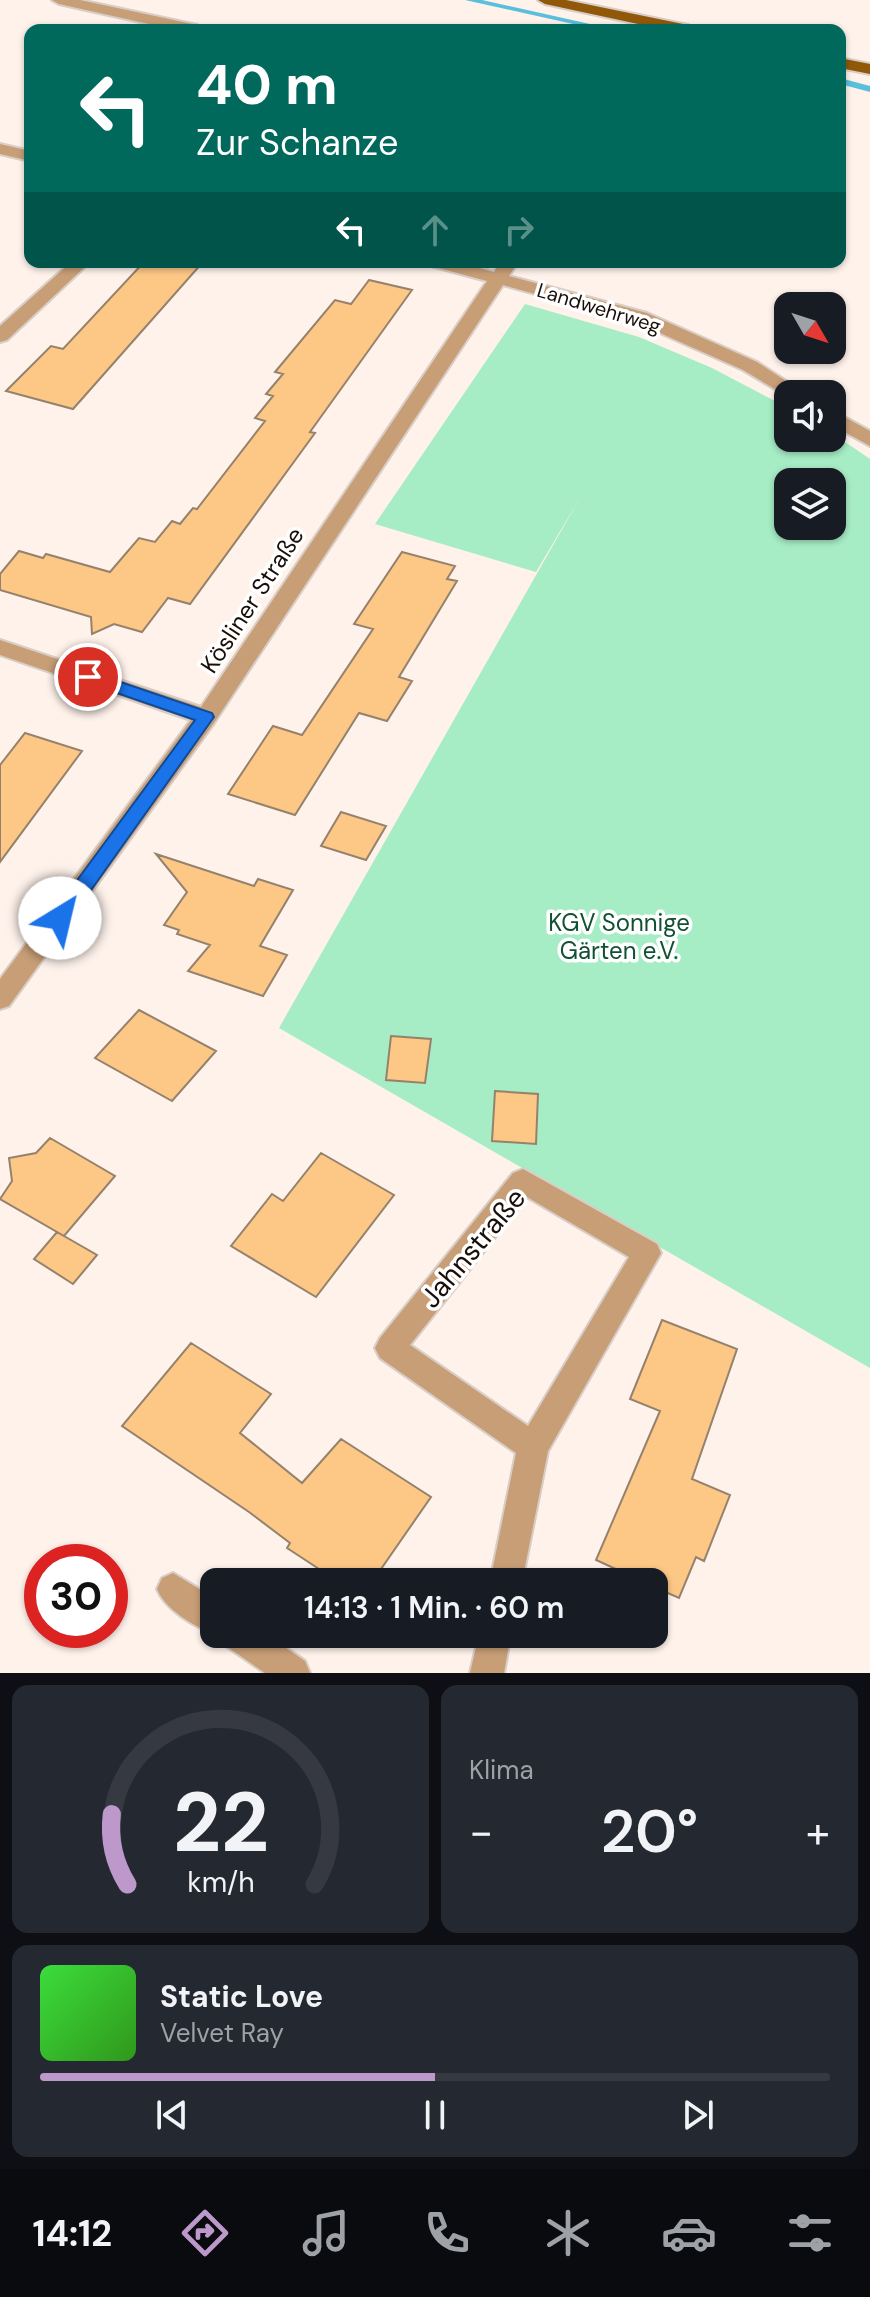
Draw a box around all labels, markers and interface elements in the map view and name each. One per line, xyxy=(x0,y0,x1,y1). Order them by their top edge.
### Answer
text: 40 m xyxy=(196,48,338,121)
icon: left xyxy=(64,56,168,160)
text: Zur Schanze xyxy=(196,119,398,166)
icon: left xyxy=(329,208,373,252)
icon: ahead xyxy=(413,208,457,252)
icon: right xyxy=(497,208,541,252)
street label: Landwehrweg xyxy=(534,277,664,339)
north arrow xyxy=(774,292,846,364)
map controls xyxy=(774,292,846,540)
button: sound xyxy=(774,380,846,452)
button: layers xyxy=(774,468,846,540)
street label: Kösliner Straße xyxy=(193,521,311,679)
pin xyxy=(54,643,122,711)
icon: arrive xyxy=(66,655,110,699)
position arrow xyxy=(18,876,102,960)
park label: KGV Sonnige Gärten e.V. xyxy=(548,907,690,966)
street label: Jahnstraße xyxy=(412,1180,534,1316)
speed limit sign: 30 xyxy=(24,1544,128,1648)
text: 14:13 · 1 Min. · 60 m xyxy=(304,1588,564,1627)
text: Klima xyxy=(469,1753,534,1787)
text: 22 xyxy=(173,1768,268,1877)
text: 20° xyxy=(601,1792,698,1871)
text: − xyxy=(469,1803,493,1861)
text: + xyxy=(806,1803,830,1861)
text: km/h xyxy=(187,1864,254,1901)
text: Static Love xyxy=(160,1977,323,2016)
text: Velvet Ray xyxy=(160,2016,284,2050)
icon: previous xyxy=(150,2093,194,2137)
icon: pause xyxy=(413,2093,457,2137)
icon: next xyxy=(676,2093,720,2137)
icon: directions xyxy=(177,2205,233,2261)
icon: music xyxy=(298,2205,354,2261)
icon: phone xyxy=(419,2205,475,2261)
icon: climate xyxy=(540,2205,596,2261)
icon: car xyxy=(661,2205,717,2261)
icon: filters xyxy=(782,2205,838,2261)
text: 14:12 xyxy=(32,2210,112,2257)

